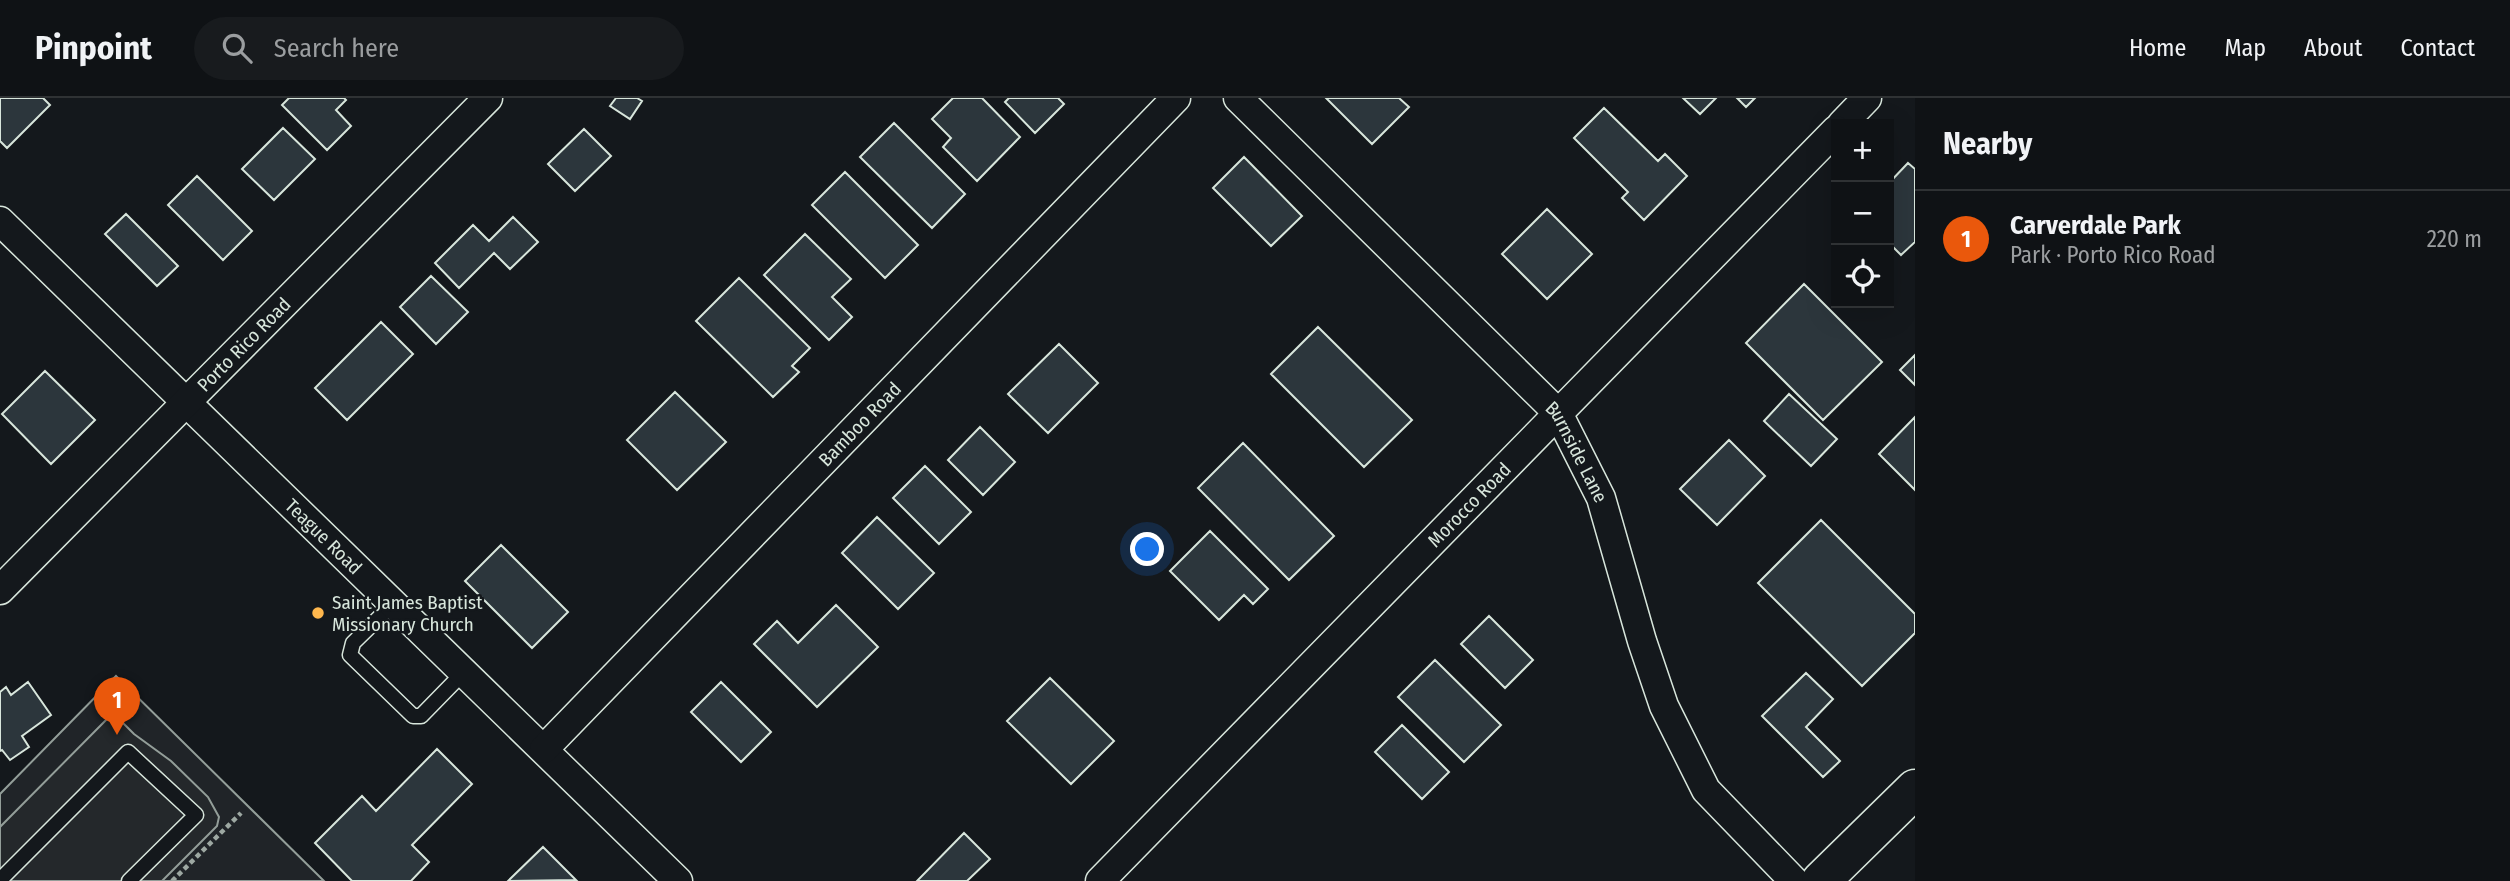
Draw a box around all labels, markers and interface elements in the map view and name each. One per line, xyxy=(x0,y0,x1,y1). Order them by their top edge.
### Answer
search box xyxy=(194,17,684,80)
text: Pinpoint xyxy=(35,28,152,68)
icon: search xyxy=(218,29,256,67)
text: Search here xyxy=(274,33,399,64)
text: Home xyxy=(2129,34,2186,62)
text: Map xyxy=(2224,34,2266,62)
text: About xyxy=(2304,34,2362,62)
text: Contact xyxy=(2400,34,2475,62)
map controls xyxy=(1831,119,1894,308)
button: + xyxy=(1831,119,1894,182)
text: Nearby xyxy=(1943,126,2032,162)
button: − xyxy=(1831,182,1894,245)
text: Carverdale Park xyxy=(2010,210,2181,241)
text: 1 xyxy=(1961,225,1971,253)
text: 220 m xyxy=(2427,225,2482,253)
text: Park · Porto Rico Road xyxy=(2010,241,2216,269)
button: locate xyxy=(1831,245,1894,308)
street label: Porto Rico Road xyxy=(192,293,296,397)
street label: Bamboo Road xyxy=(814,377,906,471)
street label: Burnside Lane xyxy=(1541,396,1612,506)
street label: Morocco Road xyxy=(1423,458,1516,552)
street label: Teague Road xyxy=(280,494,367,579)
your location xyxy=(1130,532,1164,566)
place label: Saint James Baptist Missionary Church xyxy=(332,591,483,636)
marker: Saint James Baptist Missionary Church xyxy=(310,605,326,621)
pin: 1 xyxy=(94,677,140,735)

